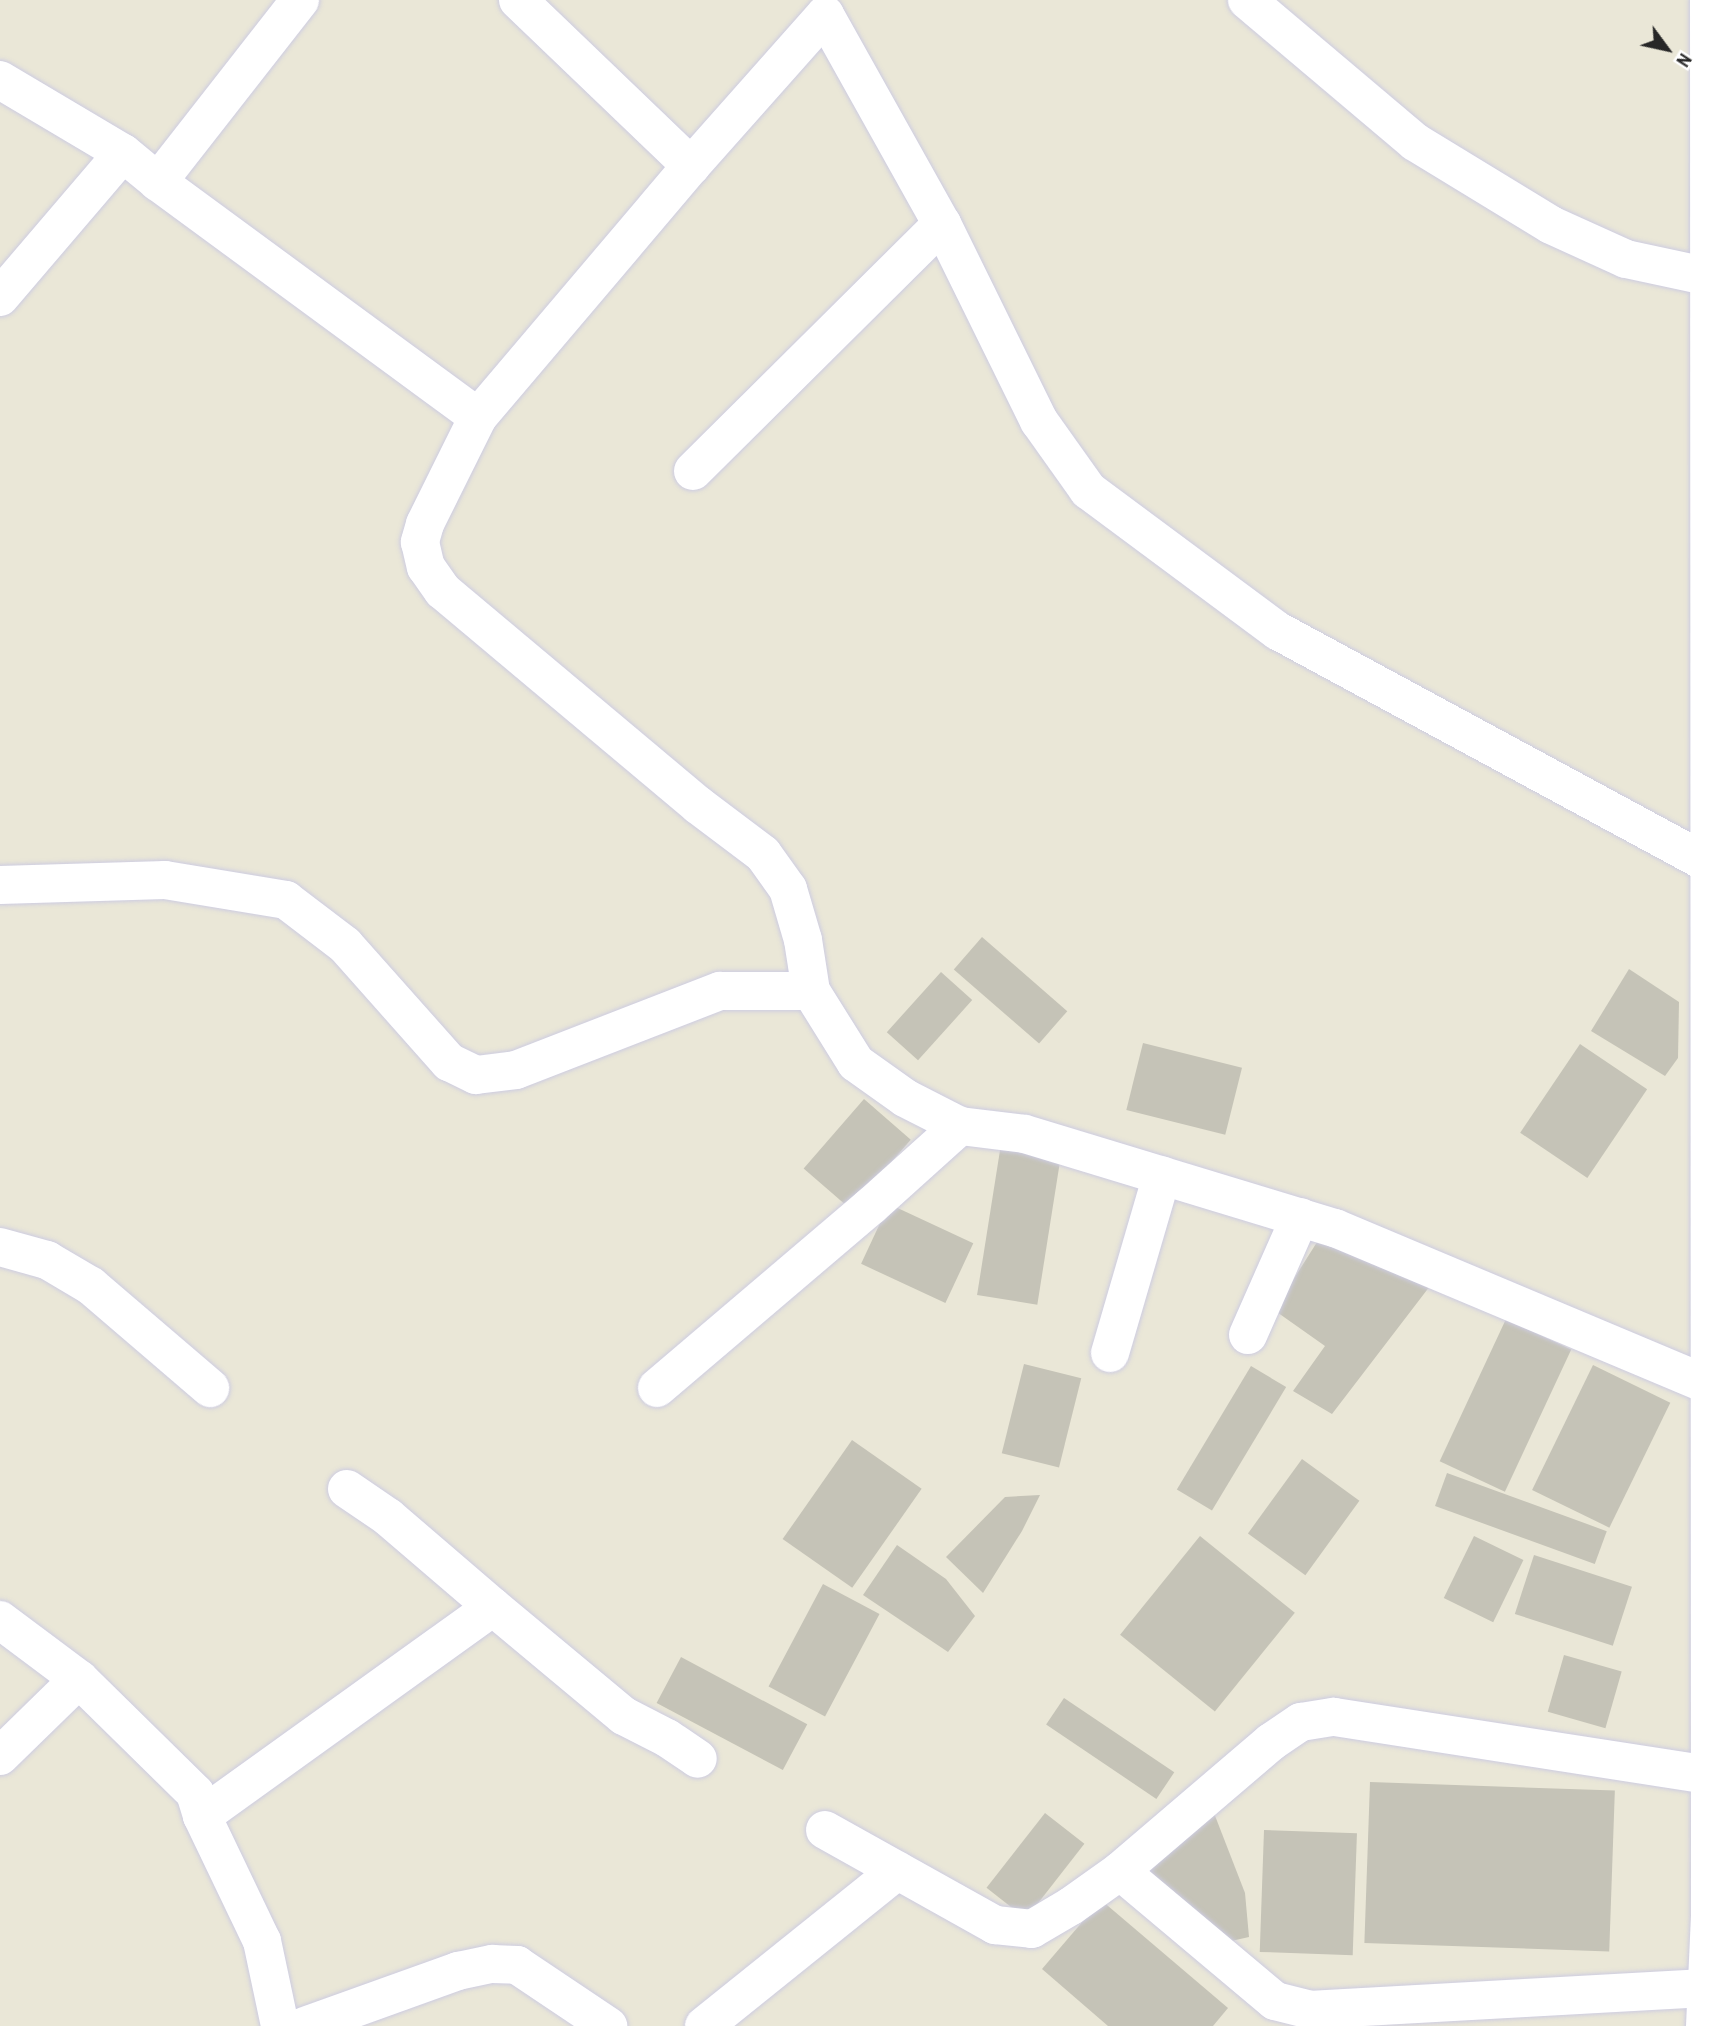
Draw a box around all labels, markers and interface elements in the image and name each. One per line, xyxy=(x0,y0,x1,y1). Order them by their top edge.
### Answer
north arrow xyxy=(1632,14,1702,84)
text: N xyxy=(1671,49,1699,72)

